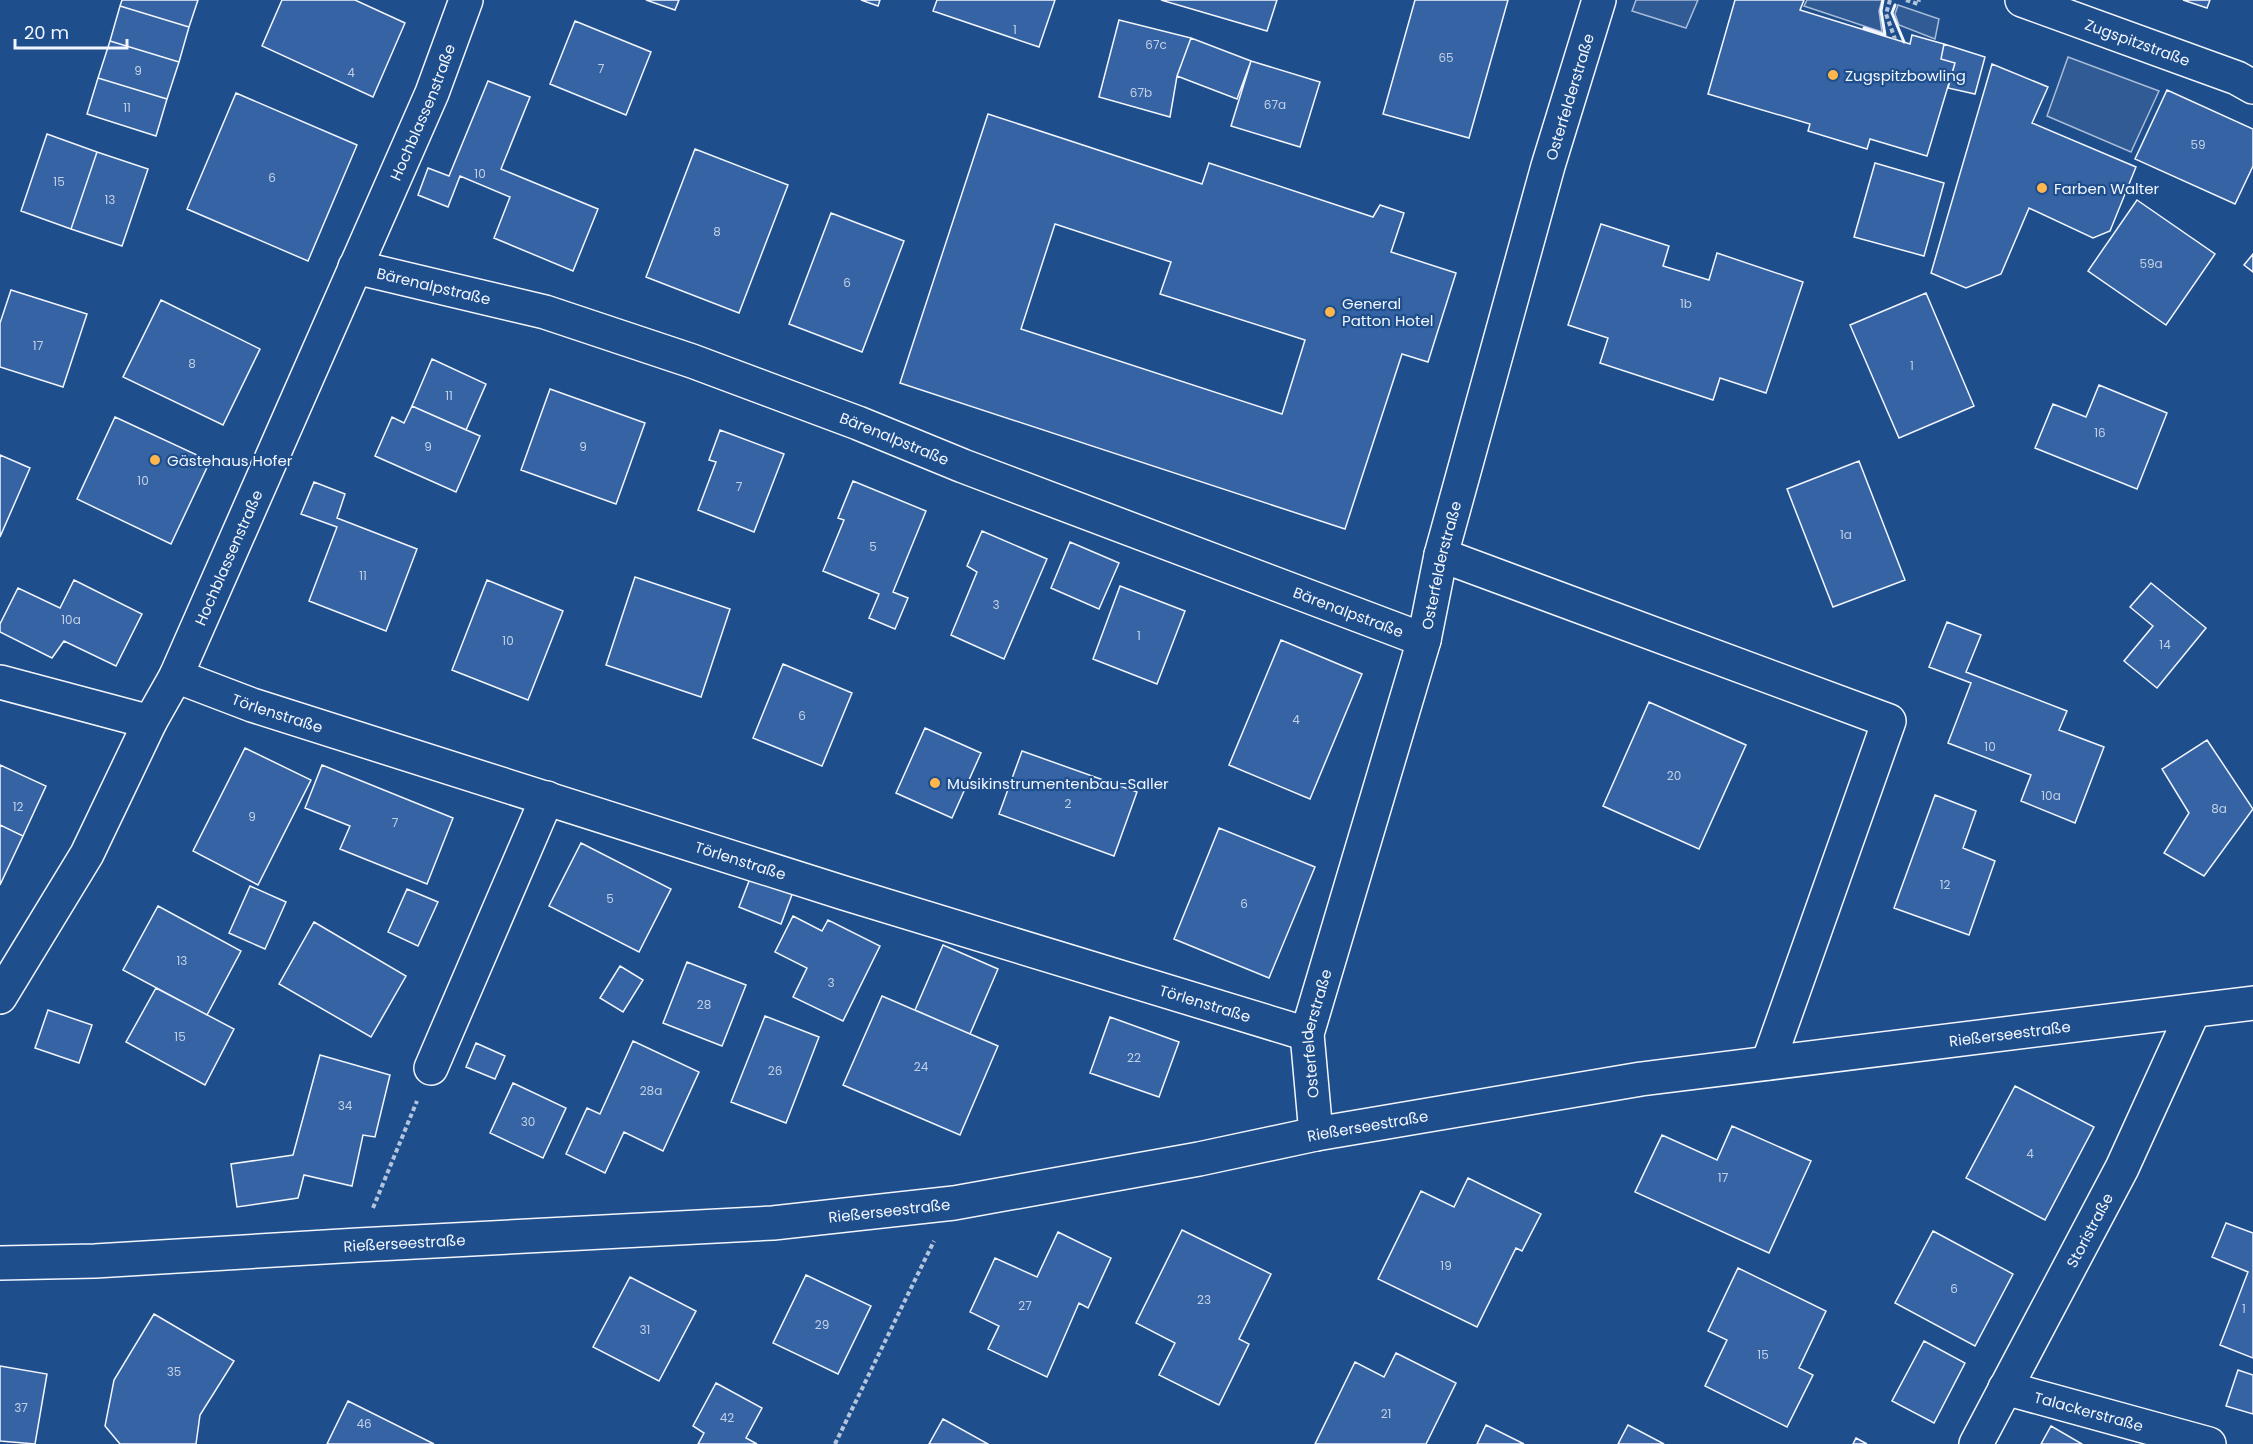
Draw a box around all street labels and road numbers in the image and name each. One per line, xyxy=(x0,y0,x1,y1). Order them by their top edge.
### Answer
street label: Zugspitzstraße xyxy=(2082,13,2193,71)
street label: Osterfelderstraße xyxy=(1540,31,1599,163)
street label: Hochblassenstraße xyxy=(385,41,460,183)
street label: Bärenalpstraße xyxy=(375,262,493,309)
street label: Bärenalpstraße xyxy=(837,407,953,470)
street label: Hochblassenstraße xyxy=(189,486,267,628)
street label: Osterfelderstraße xyxy=(1416,498,1466,631)
street label: Bärenalpstraße xyxy=(1290,581,1407,642)
street label: Törlenstraße xyxy=(229,688,326,737)
street label: Törlenstraße xyxy=(692,836,789,884)
street label: Osterfelderstraße xyxy=(1296,966,1336,1099)
street label: Törlenstraße xyxy=(1157,979,1253,1027)
street label: Rießerseestraße xyxy=(1948,1015,2072,1051)
street label: Rießerseestraße xyxy=(1305,1105,1430,1146)
street label: Storistraße xyxy=(2061,1189,2118,1271)
street label: Rießerseestraße xyxy=(827,1193,951,1227)
street label: Rießerseestraße xyxy=(343,1229,466,1256)
street label: Talackerstraße xyxy=(2032,1386,2146,1436)

